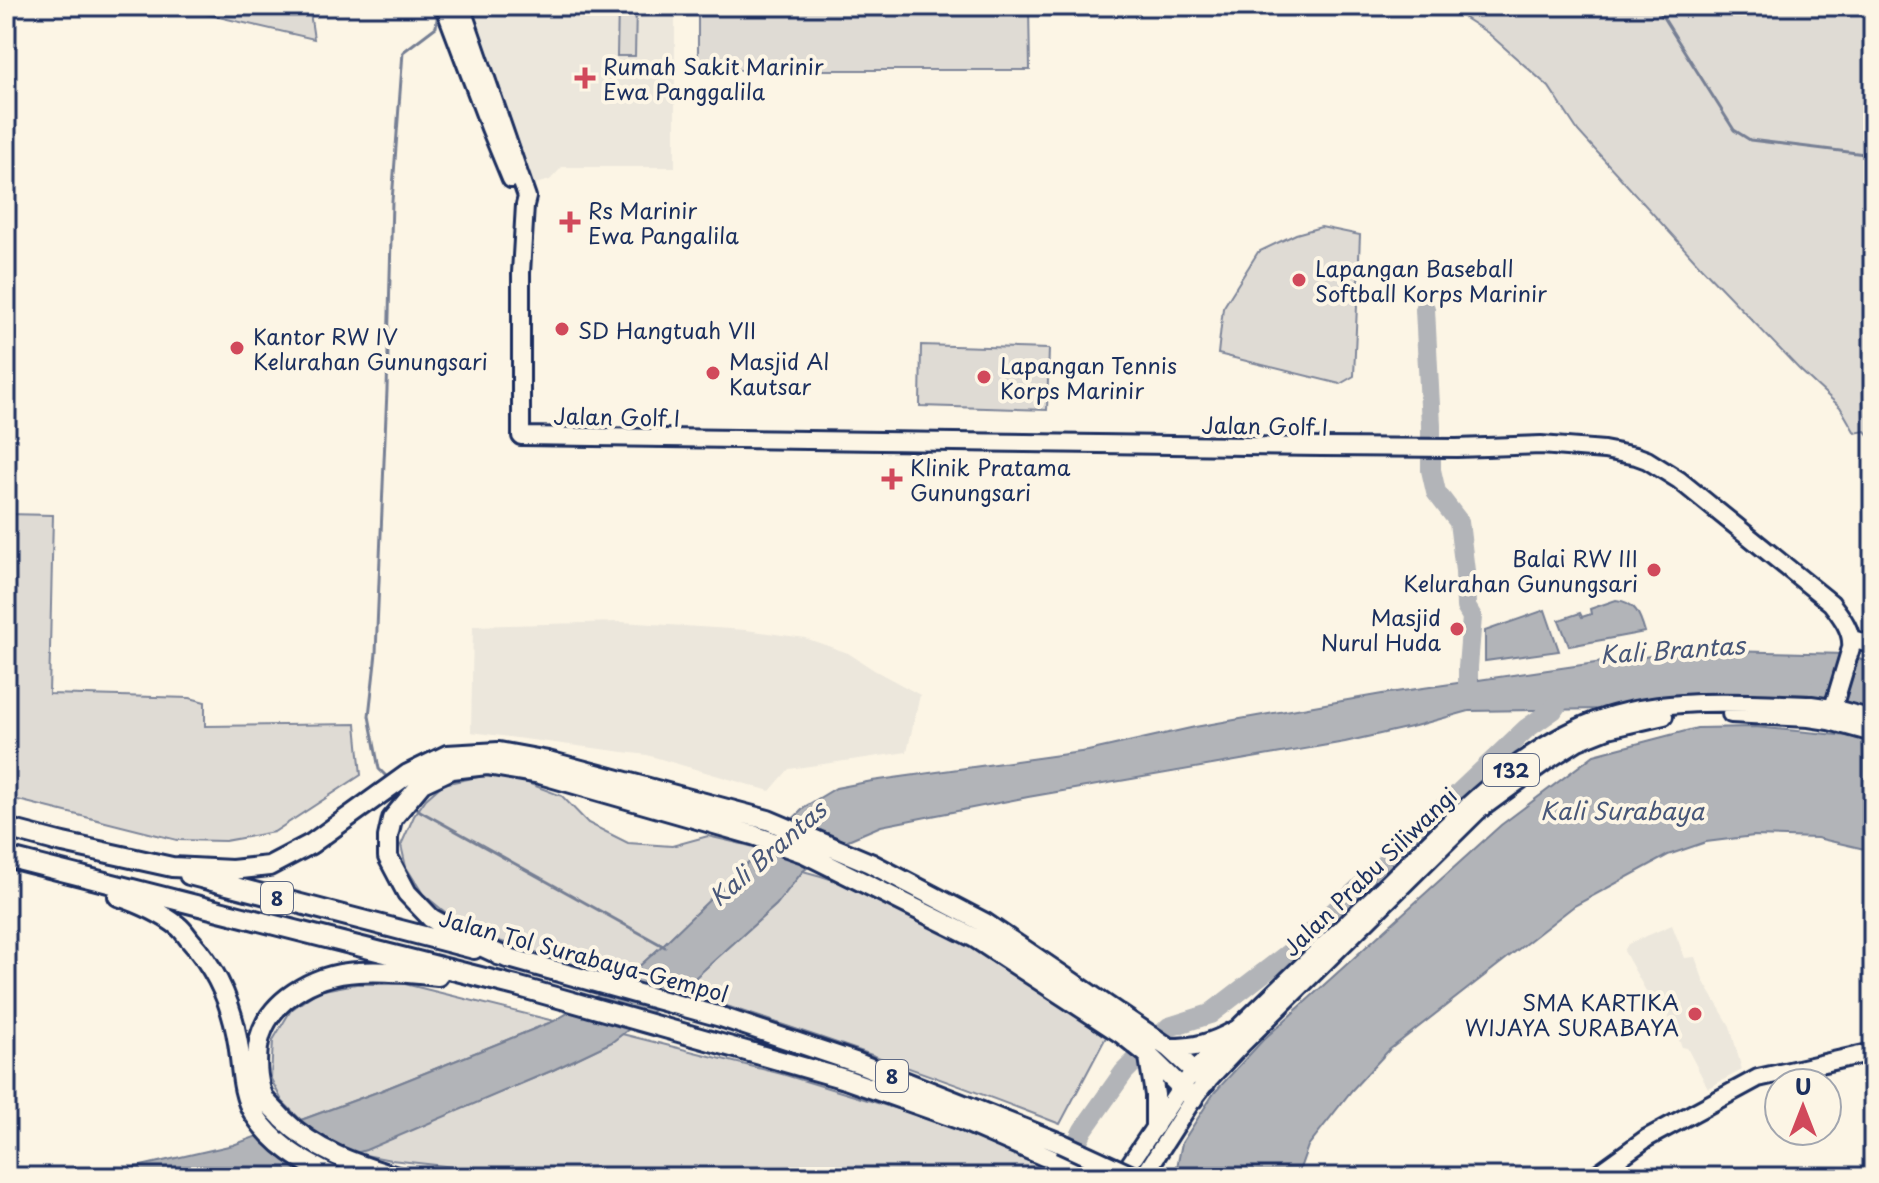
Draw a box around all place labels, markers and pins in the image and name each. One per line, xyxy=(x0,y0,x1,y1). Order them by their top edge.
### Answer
place label: Rumah Sakit Marinir Ewa Panggalila xyxy=(603,49,824,107)
marker: Rumah Sakit Marinir Ewa Panggalila xyxy=(574,67,596,89)
place label: Rs Marinir Ewa Pangalila xyxy=(588,193,739,251)
marker: Rs Marinir Ewa Pangalila xyxy=(559,211,581,233)
place label: Lapangan Baseball Softball Korps Marinir xyxy=(1315,251,1547,309)
marker: Lapangan Baseball Softball Korps Marinir xyxy=(1290,271,1308,289)
place label: SD Hangtuah VII xyxy=(578,313,756,346)
place label: Kantor RW IV Kelurahan Gunungsari xyxy=(253,319,488,377)
marker: SD Hangtuah VII xyxy=(553,320,571,338)
marker: Kantor RW IV Kelurahan Gunungsari xyxy=(228,339,246,357)
place label: Masjid Al Kautsar xyxy=(729,344,829,402)
place label: Lapangan Tennis Korps Marinir xyxy=(1000,348,1177,406)
marker: Masjid Al Kautsar xyxy=(704,364,722,382)
marker: Lapangan Tennis Korps Marinir xyxy=(975,368,993,386)
place label: Klinik Pratama Gunungsari xyxy=(910,450,1071,508)
marker: Klinik Pratama Gunungsari xyxy=(881,468,903,490)
place label: Balai RW III Kelurahan Gunungsari xyxy=(1403,541,1638,599)
marker: Balai RW III Kelurahan Gunungsari xyxy=(1645,561,1663,579)
place label: Masjid Nurul Huda xyxy=(1321,600,1442,658)
marker: Masjid Nurul Huda xyxy=(1448,620,1466,638)
place label: SMA KARTIKA WIJAYA SURABAYA xyxy=(1465,985,1679,1043)
marker: SMA KARTIKA WIJAYA SURABAYA xyxy=(1686,1005,1704,1023)

